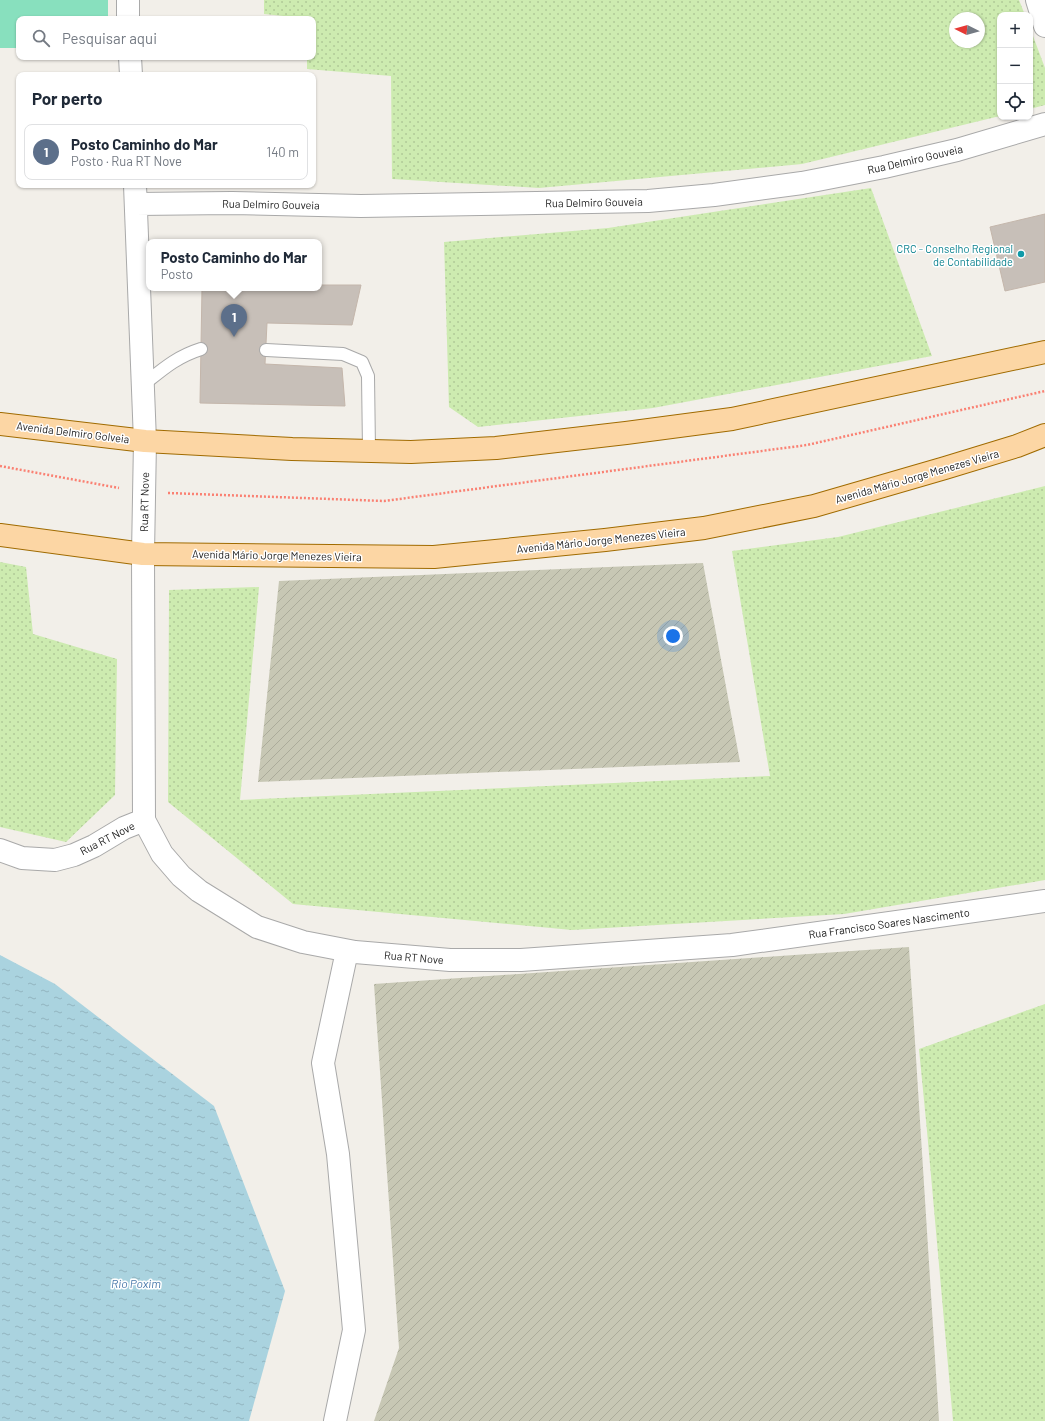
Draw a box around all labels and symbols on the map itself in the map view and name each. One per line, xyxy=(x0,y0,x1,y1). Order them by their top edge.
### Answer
north arrow xyxy=(949,12,985,48)
street label: Rua Delmiro Gouveia xyxy=(866,142,964,176)
street label: Rua Delmiro Gouveia xyxy=(545,195,643,209)
street label: Rua Delmiro Gouveia xyxy=(222,197,320,211)
place label: CRC - Conselho Regional de Contabilidade xyxy=(897,242,1013,268)
marker: CRC - Conselho Regional de Contabilidade xyxy=(1016,249,1026,259)
pin: 1 xyxy=(221,304,247,337)
street label: Avenida Delmiro Golveia xyxy=(16,419,130,445)
street label: Avenida Mário Jorge Menezes Vieira xyxy=(834,446,1000,506)
street label: Rua RT Nove xyxy=(137,472,151,532)
street label: Avenida Mário Jorge Menezes Vieira xyxy=(516,525,686,555)
street label: Avenida Mário Jorge Menezes Vieira xyxy=(192,547,362,563)
your location xyxy=(663,626,683,646)
street label: Rua RT Nove xyxy=(77,819,137,857)
street label: Rua Francisco Soares Nascimento xyxy=(808,905,970,941)
street label: Rua RT Nove xyxy=(384,948,444,966)
water label: Rio Poxim xyxy=(111,1276,161,1290)

